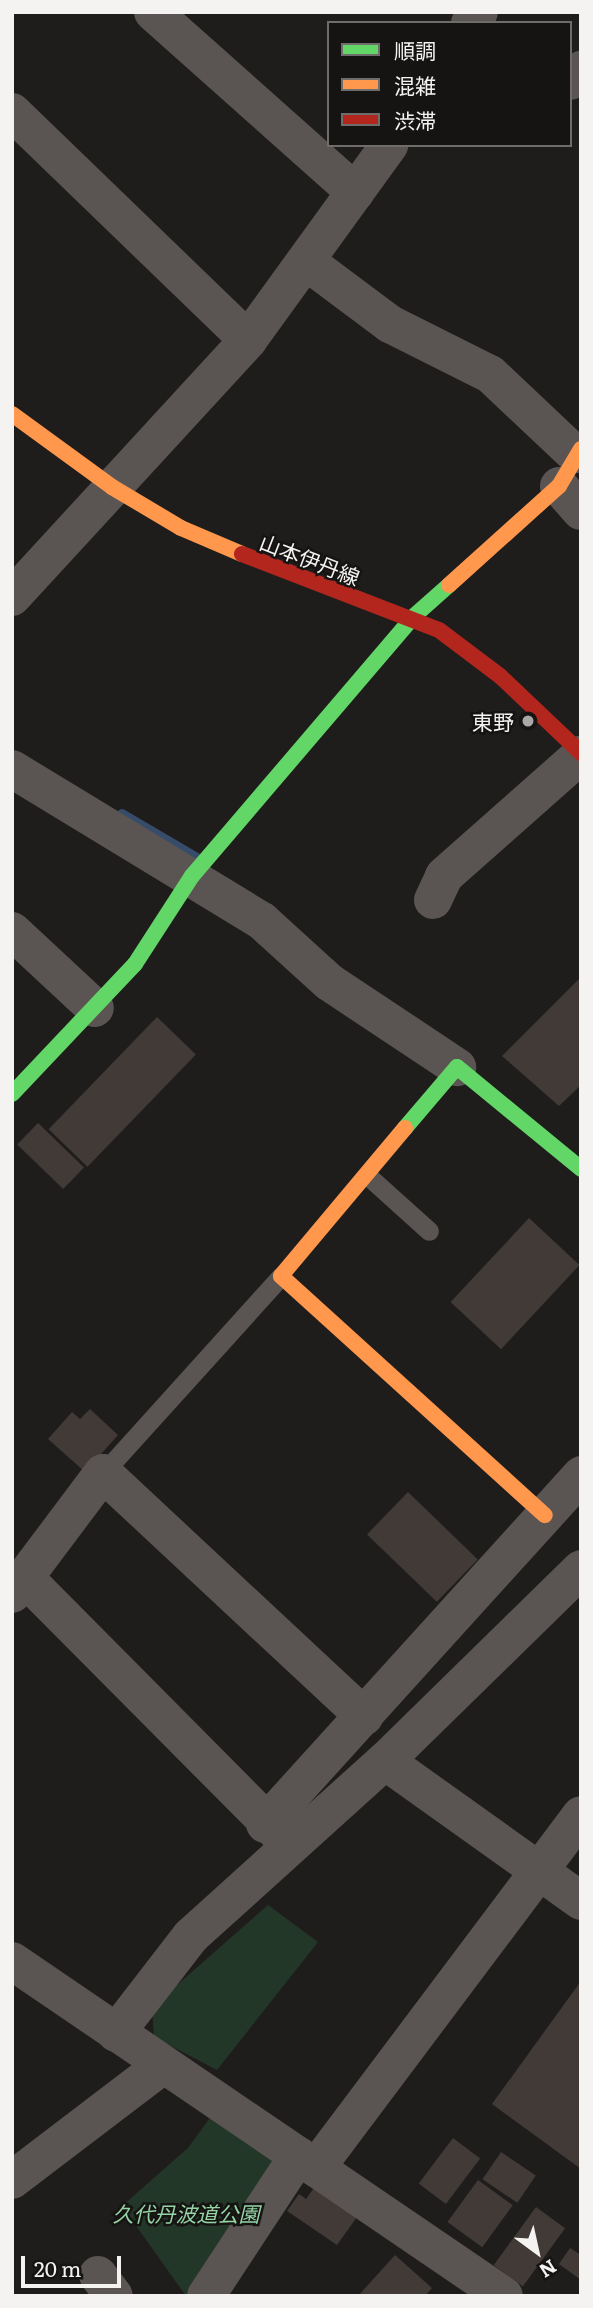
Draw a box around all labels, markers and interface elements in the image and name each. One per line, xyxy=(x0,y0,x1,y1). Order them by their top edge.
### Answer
legend xyxy=(327,21,572,147)
text: 順調 xyxy=(394,34,436,65)
text: 混雑 xyxy=(394,69,436,100)
text: 渋滞 xyxy=(394,104,436,135)
street label: 山本伊丹線 xyxy=(256,528,364,590)
place label: 東野 xyxy=(472,708,514,734)
marker: 東野 xyxy=(520,713,536,729)
park label: 久代丹波道公園 xyxy=(113,2200,259,2226)
north arrow xyxy=(502,2217,572,2287)
scale bar xyxy=(24,2242,124,2286)
text: 20 m xyxy=(34,2252,81,2283)
text: N xyxy=(534,2254,563,2286)

